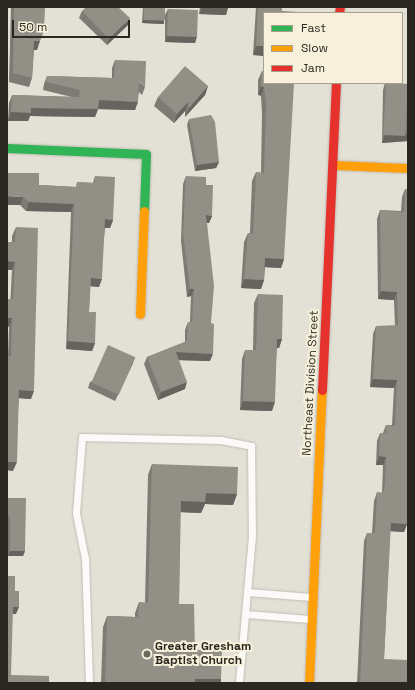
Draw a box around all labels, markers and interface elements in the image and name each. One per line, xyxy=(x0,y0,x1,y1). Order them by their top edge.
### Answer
scale bar xyxy=(14,12,132,38)
legend xyxy=(263,12,403,84)
text: 50 m xyxy=(19,19,47,35)
text: Fast xyxy=(301,20,326,36)
text: Slow xyxy=(301,40,328,56)
text: Jam xyxy=(301,60,325,76)
street label: Northeast Division Street xyxy=(300,310,322,456)
place label: Greater Gresham Baptist Church xyxy=(155,640,251,668)
marker: Greater Gresham Baptist Church xyxy=(142,649,152,659)

